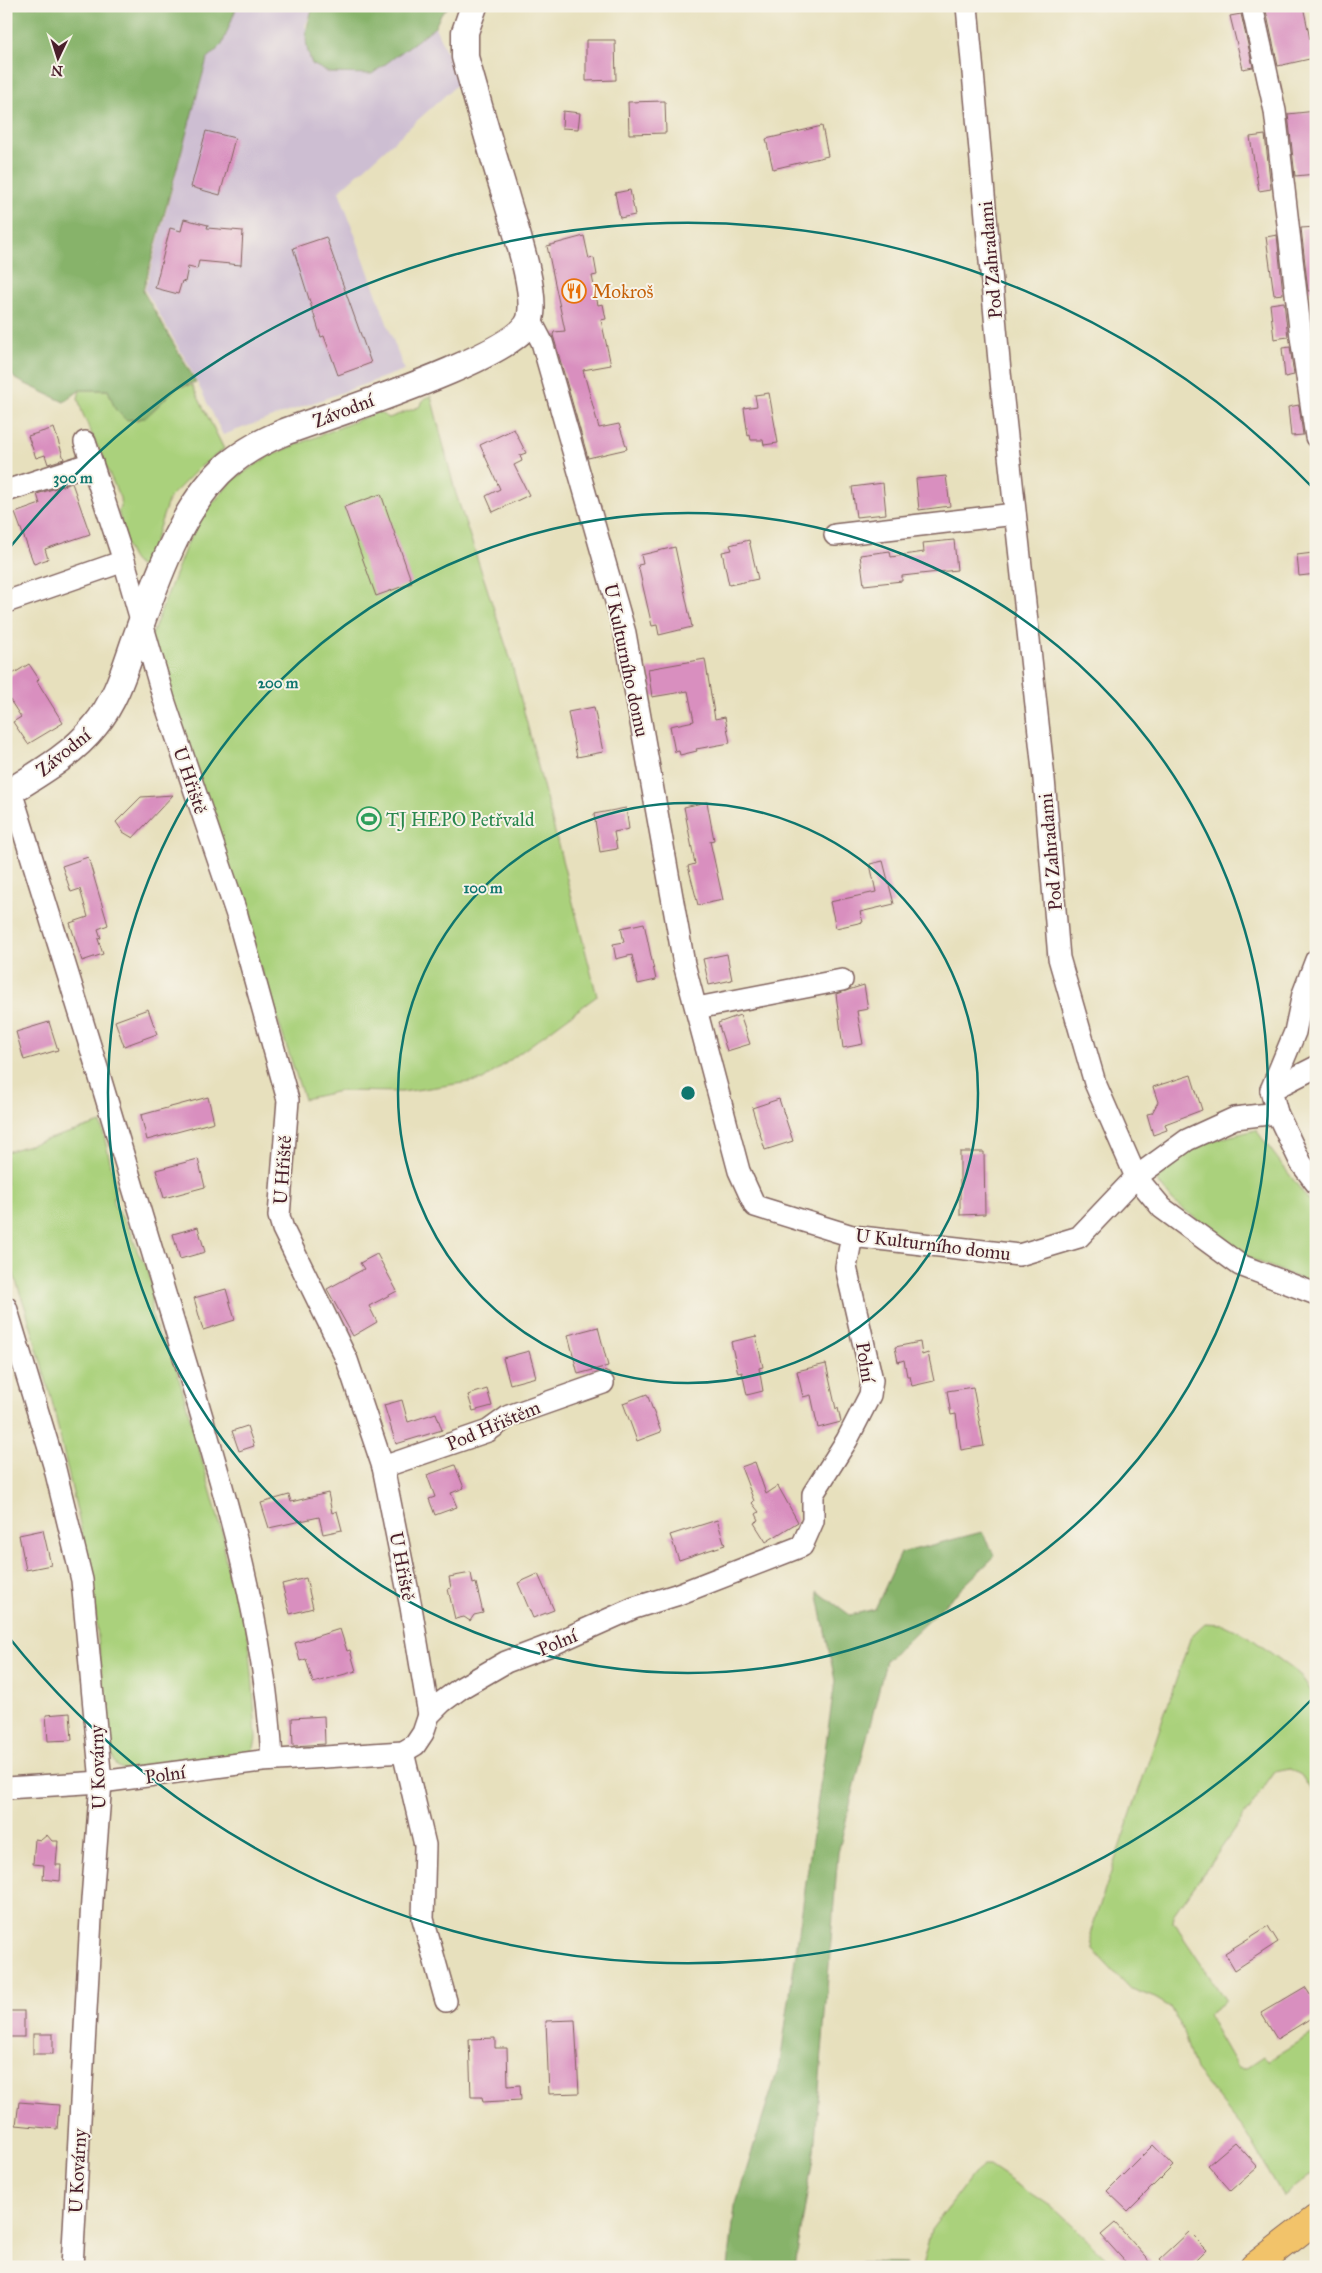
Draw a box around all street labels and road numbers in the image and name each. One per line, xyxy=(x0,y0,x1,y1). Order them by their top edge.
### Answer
street label: Pod Zahradami xyxy=(974,200,1007,320)
street label: Závodní xyxy=(309,388,378,433)
street label: U Kulturního domu xyxy=(599,581,654,739)
street label: Závodní xyxy=(31,723,96,781)
street label: U Hřiště xyxy=(168,744,213,817)
street label: Pod Zahradami xyxy=(1034,792,1067,912)
street label: U Hřiště xyxy=(269,1135,296,1205)
street label: U Kulturního domu xyxy=(854,1224,1012,1265)
street label: Polní xyxy=(851,1340,880,1385)
street label: Pod Hřištěm xyxy=(443,1395,544,1456)
street label: U Hřiště xyxy=(385,1530,420,1602)
street label: Polní xyxy=(534,1624,581,1661)
street label: U Kovárny xyxy=(84,1723,110,1810)
street label: Polní xyxy=(143,1760,188,1789)
street label: U Kovárny xyxy=(64,2127,91,2214)

